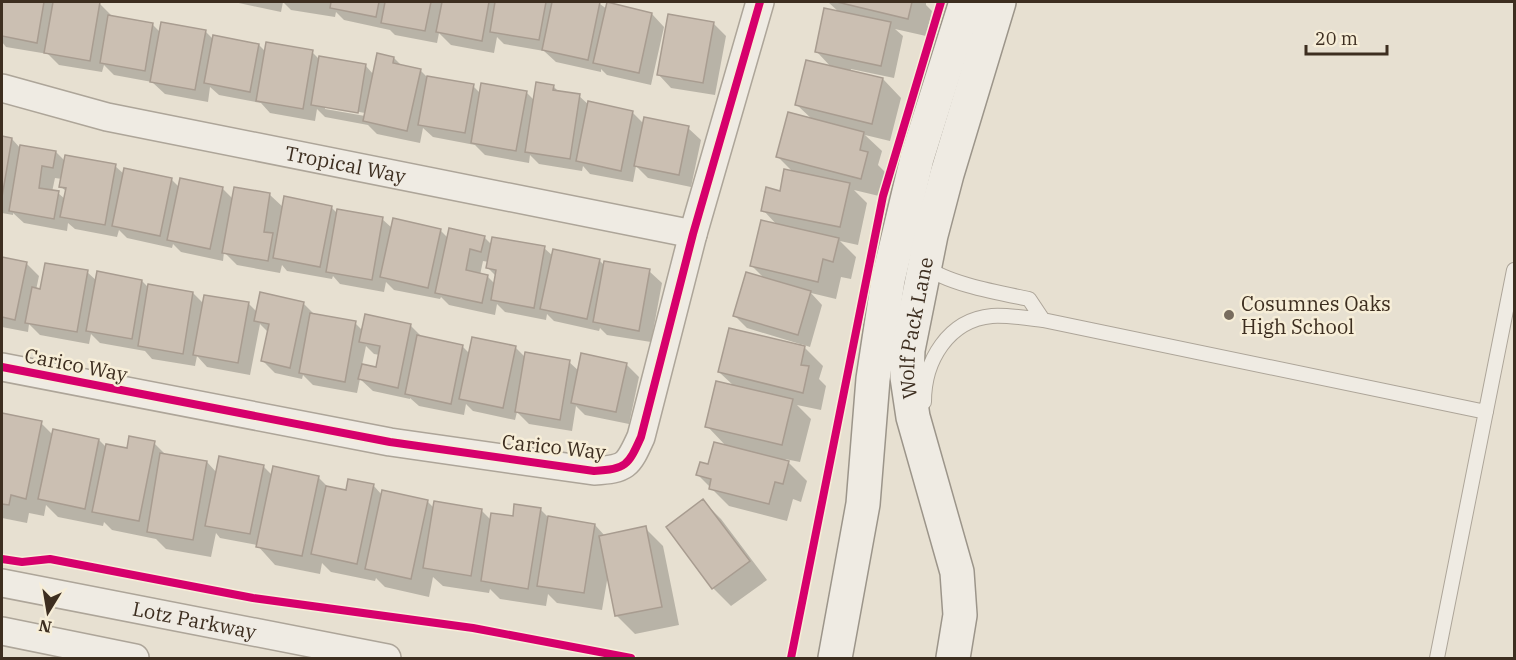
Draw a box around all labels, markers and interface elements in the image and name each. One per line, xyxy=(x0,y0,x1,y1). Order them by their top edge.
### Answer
scale bar xyxy=(1306,18,1387,56)
text: 20 m xyxy=(1315,27,1358,50)
street label: Tropical Way xyxy=(283,139,409,189)
street label: Wolf Pack Lane xyxy=(893,255,939,401)
place label: Cosumnes Oaks High School xyxy=(1241,290,1391,340)
marker: Cosumnes Oaks High School xyxy=(1222,308,1236,322)
street label: Carico Way xyxy=(22,341,130,388)
street label: Carico Way xyxy=(501,428,608,465)
north arrow xyxy=(18,582,78,642)
street label: Lotz Parkway xyxy=(130,595,259,645)
text: N xyxy=(37,616,53,638)

